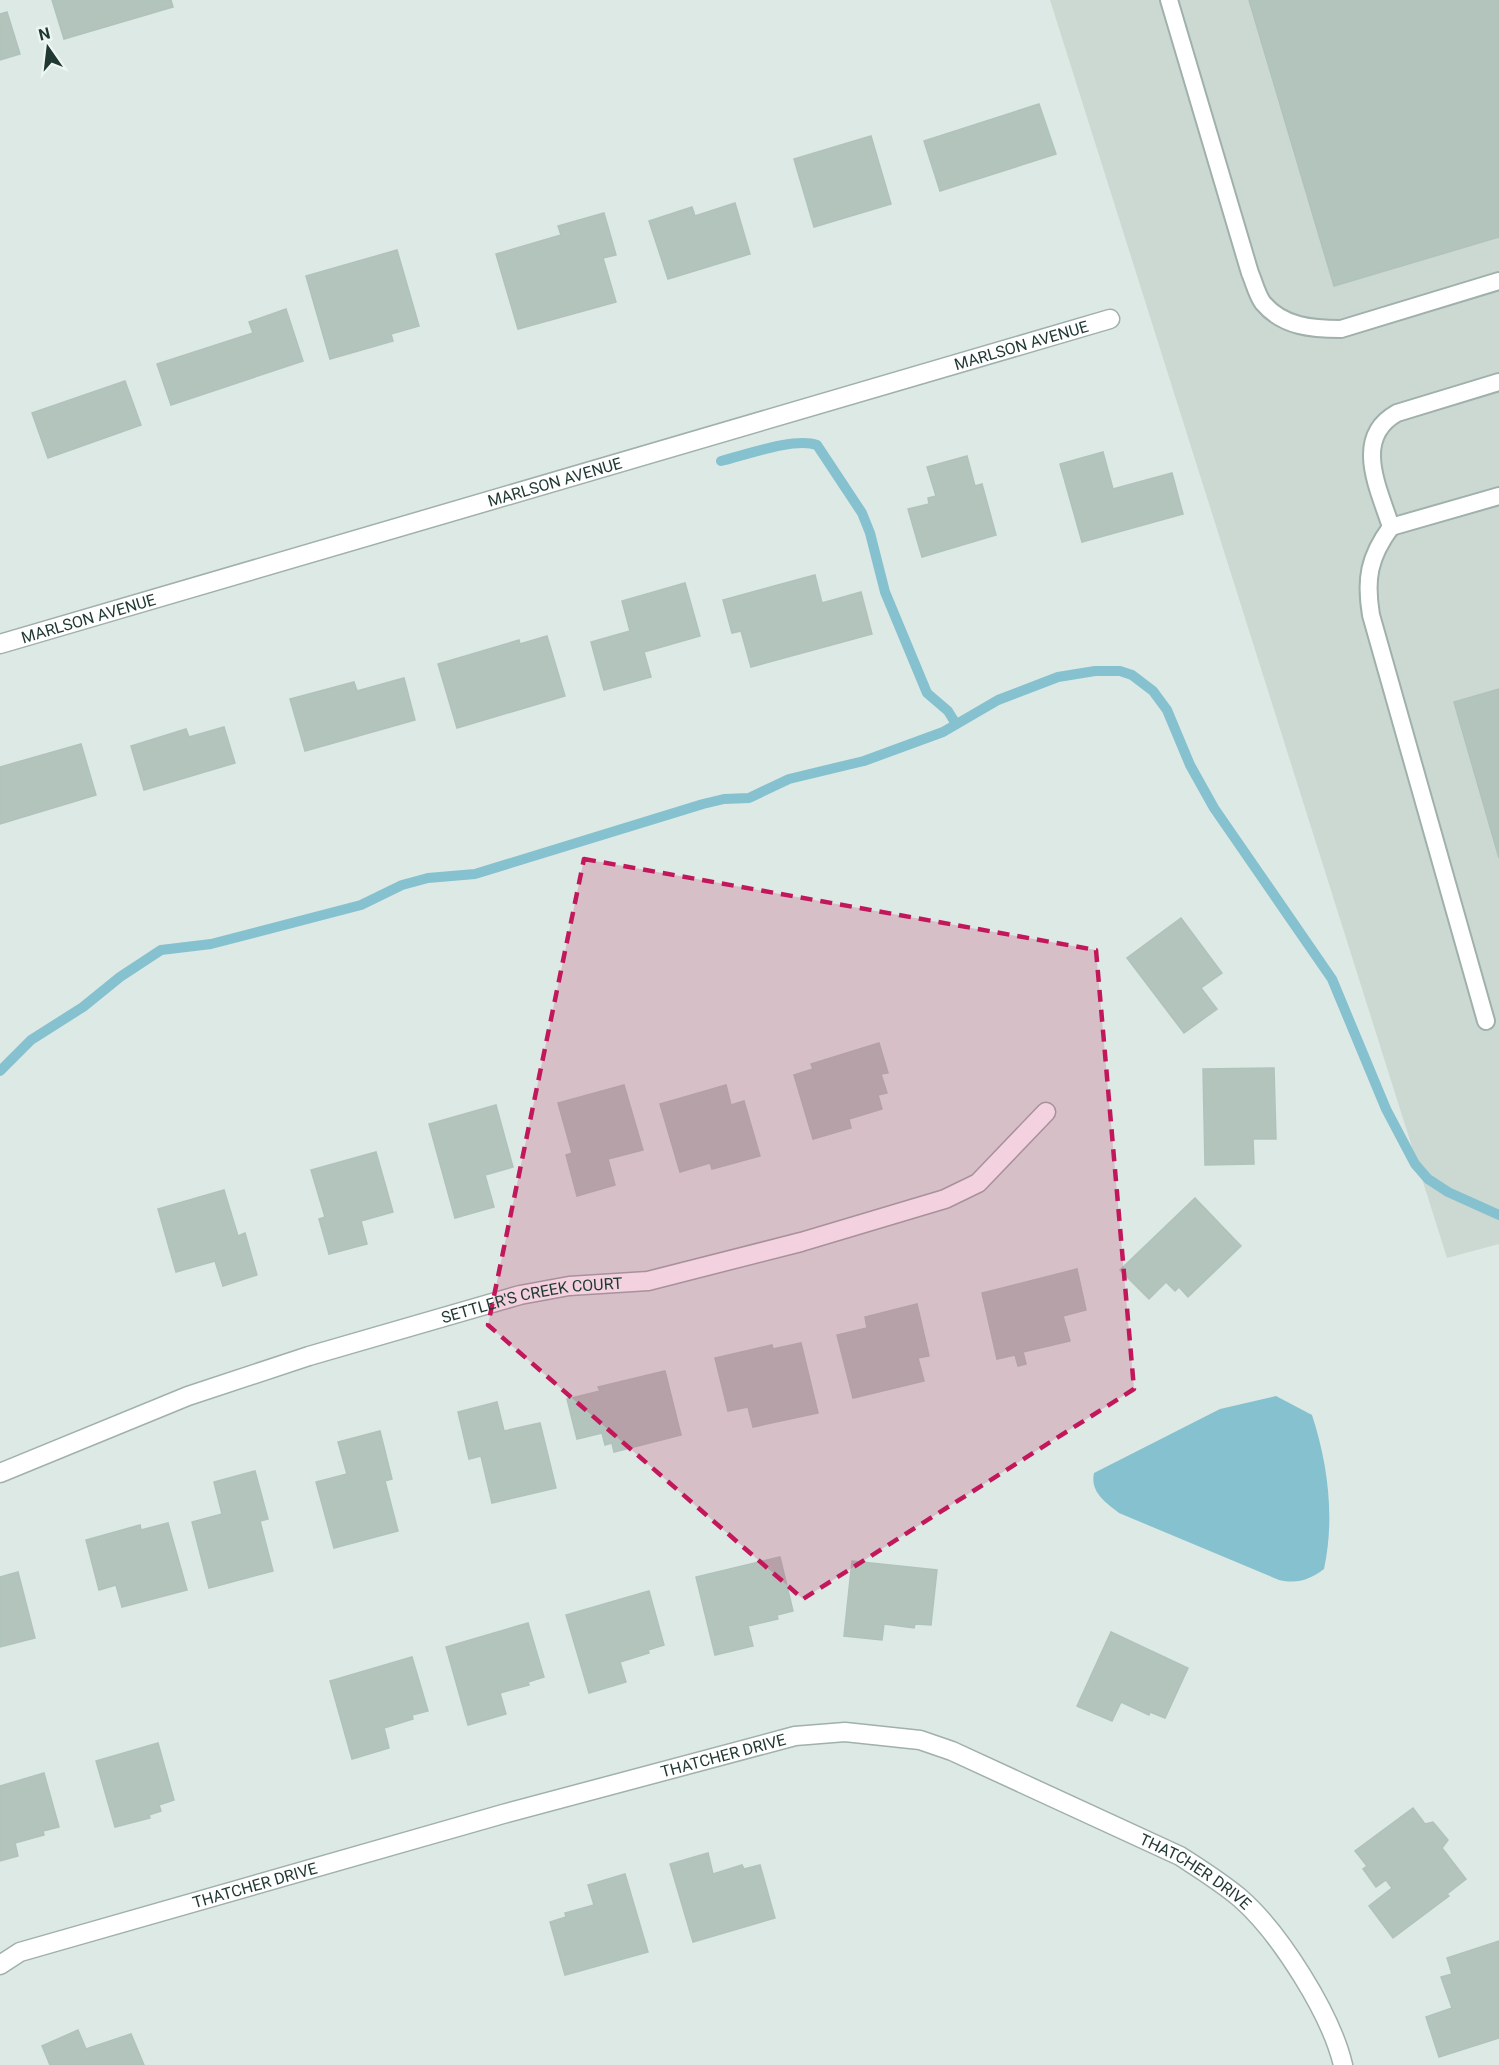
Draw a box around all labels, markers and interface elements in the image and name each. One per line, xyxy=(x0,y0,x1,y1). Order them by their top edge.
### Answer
north arrow xyxy=(18,18,78,78)
text: N xyxy=(37,23,52,45)
street label: MARLSON AVENUE xyxy=(952,317,1091,374)
street label: MARLSON AVENUE xyxy=(486,453,624,511)
street label: MARLSON AVENUE xyxy=(19,590,158,647)
street label: SETTLER'S CREEK COURT xyxy=(439,1274,623,1327)
street label: THATCHER DRIVE xyxy=(659,1730,788,1781)
street label: THATCHER DRIVE xyxy=(1137,1830,1255,1913)
street label: THATCHER DRIVE xyxy=(190,1859,319,1912)

